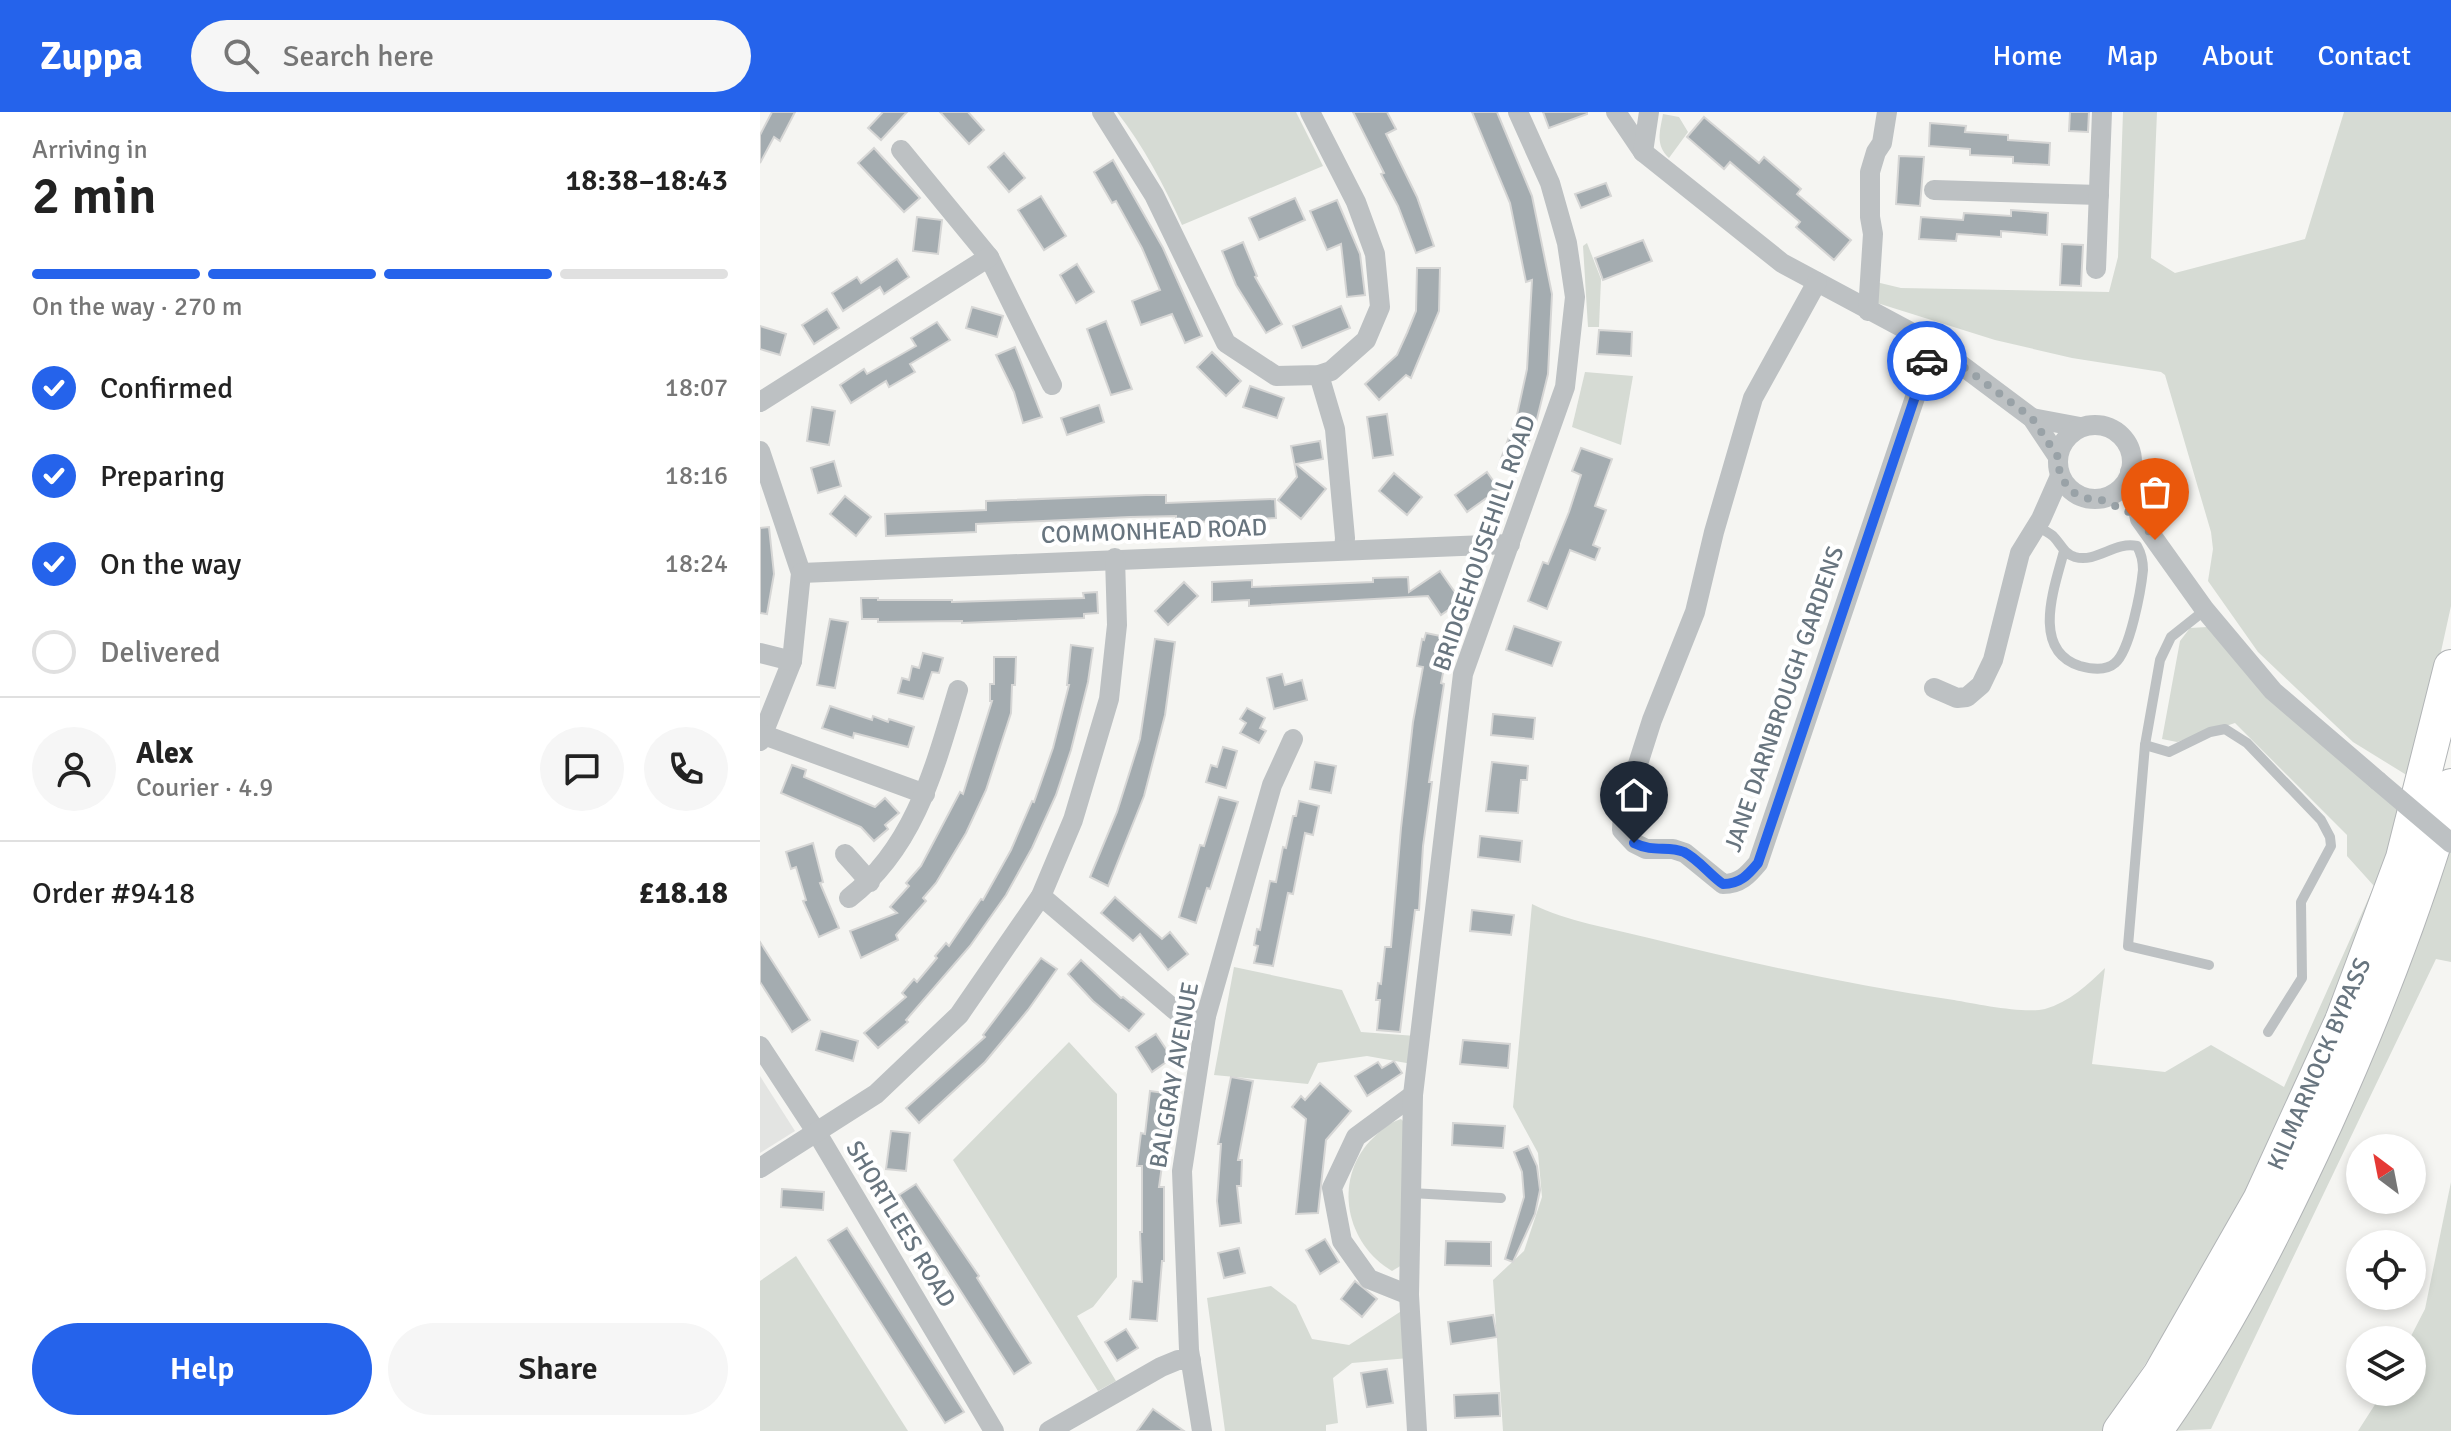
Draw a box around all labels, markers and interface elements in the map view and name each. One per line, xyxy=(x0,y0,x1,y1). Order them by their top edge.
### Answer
search box xyxy=(191,20,751,92)
text: Zuppa xyxy=(40,33,143,80)
icon: search xyxy=(219,34,263,78)
text: Search here xyxy=(283,38,434,75)
text: Home xyxy=(1993,39,2062,73)
text: Map xyxy=(2106,39,2158,73)
text: About xyxy=(2202,39,2274,73)
text: Contact xyxy=(2318,39,2411,73)
text: Arriving in xyxy=(32,134,148,166)
text: 18:38–18:43 xyxy=(565,162,728,199)
text: 2 min xyxy=(32,164,157,228)
text: On the way · 270 m xyxy=(32,291,242,323)
courier xyxy=(1887,321,1967,401)
icon: car xyxy=(1905,339,1949,383)
icon: check xyxy=(32,366,76,410)
text: Confirmed xyxy=(100,370,233,407)
text: 18:07 xyxy=(665,372,728,404)
street label: BRIDGEHOUSEHILL ROAD xyxy=(1426,411,1542,675)
icon: check xyxy=(32,454,76,498)
text: Preparing xyxy=(100,458,225,495)
pin xyxy=(2121,458,2189,540)
text: 18:16 xyxy=(665,460,728,492)
icon: bag xyxy=(2133,470,2177,514)
street label: COMMONHEAD ROAD xyxy=(1041,512,1267,550)
icon: check xyxy=(32,542,76,586)
street label: JANE DARNBROUGH GARDENS xyxy=(1718,542,1850,856)
text: On the way xyxy=(100,546,241,583)
text: 18:24 xyxy=(665,548,728,580)
text: Delivered xyxy=(100,634,221,671)
button: person xyxy=(32,727,116,811)
button: chat xyxy=(540,727,624,811)
button: phone xyxy=(644,727,728,811)
text: Alex xyxy=(136,735,193,772)
pin xyxy=(1600,761,1668,843)
text: Courier · 4.9 xyxy=(136,772,273,804)
icon: home xyxy=(1612,773,1656,817)
text: Order #9418 xyxy=(32,875,195,912)
text: £18.18 xyxy=(638,875,728,912)
street label: KILMARNOCK BYPASS xyxy=(2261,953,2377,1175)
street label: BALGRAY AVENUE xyxy=(1143,980,1205,1170)
north arrow xyxy=(2346,1134,2426,1214)
map controls xyxy=(2346,1134,2426,1406)
street label: SHORTLEES ROAD xyxy=(839,1135,963,1313)
button: locate xyxy=(2346,1230,2426,1310)
button: Help xyxy=(32,1323,372,1415)
button: Share xyxy=(388,1323,728,1415)
button: layers xyxy=(2346,1326,2426,1406)

